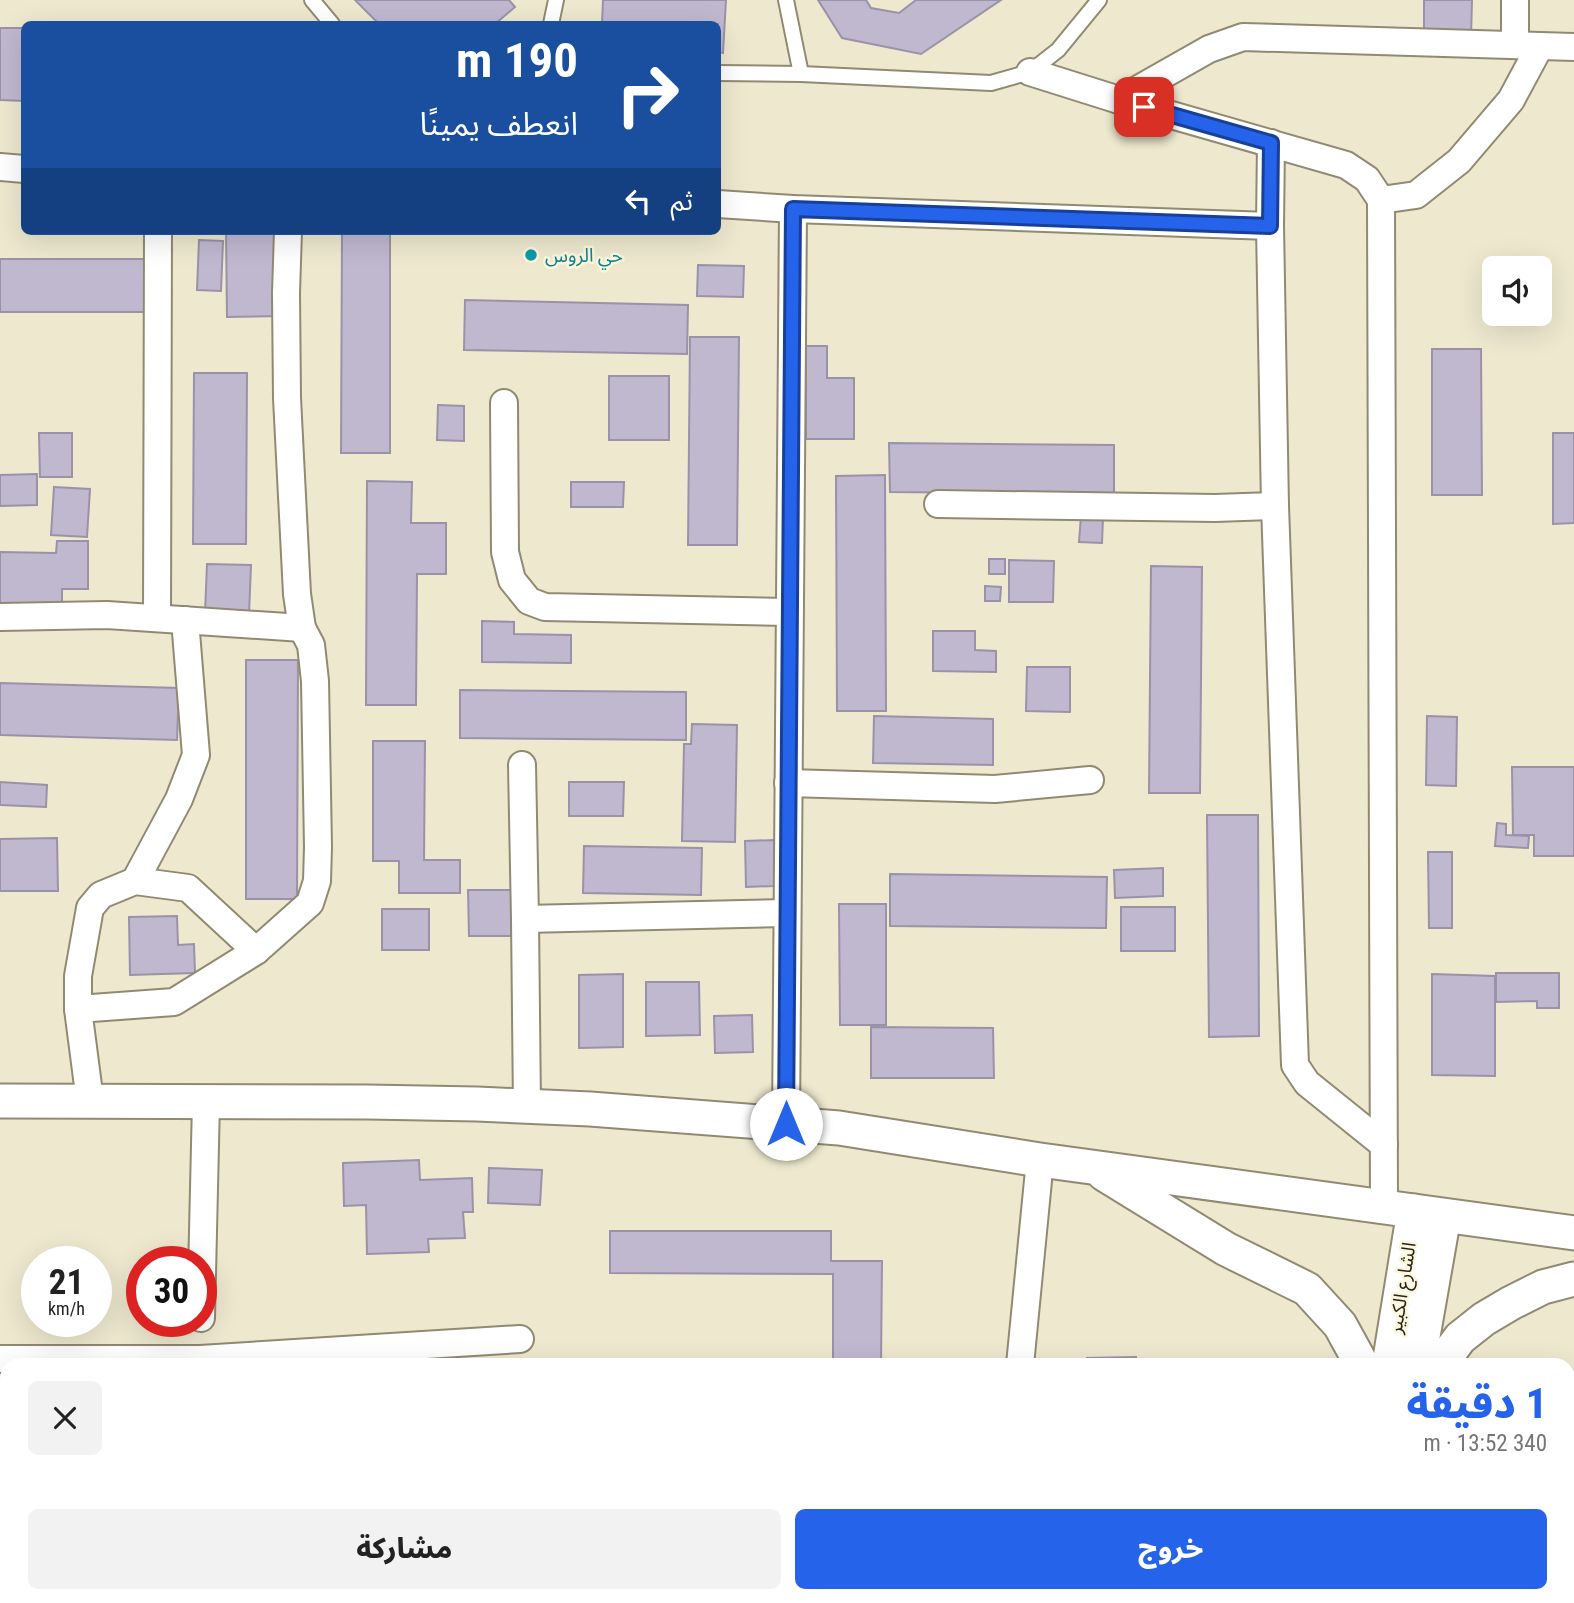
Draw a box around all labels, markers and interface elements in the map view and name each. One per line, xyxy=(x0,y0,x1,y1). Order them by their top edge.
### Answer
text: 190 m xyxy=(456,32,578,89)
icon: right xyxy=(602,49,693,140)
pin xyxy=(1114,77,1174,137)
icon: arrive xyxy=(1125,88,1163,126)
text: انعطف يمينًا xyxy=(420,105,578,143)
icon: left xyxy=(619,182,657,220)
text: ثم xyxy=(671,186,693,216)
place label: حي الروس xyxy=(545,244,623,270)
marker: حي الروس xyxy=(523,247,539,263)
map controls xyxy=(1482,256,1552,326)
button: sound xyxy=(1482,256,1552,326)
position arrow xyxy=(749,1087,823,1161)
street label: الشارع الكبير xyxy=(1383,1241,1423,1337)
speed limit sign: 30 xyxy=(126,1246,217,1337)
text: 21 xyxy=(49,1262,84,1303)
text: km/h xyxy=(48,1298,85,1319)
text: 1 دقيقة xyxy=(1406,1379,1547,1428)
button: close xyxy=(28,1381,102,1455)
text: 340 m · 13:52 xyxy=(1423,1430,1547,1457)
button: مشاركة xyxy=(28,1509,781,1589)
button: خروج xyxy=(795,1509,1547,1589)

